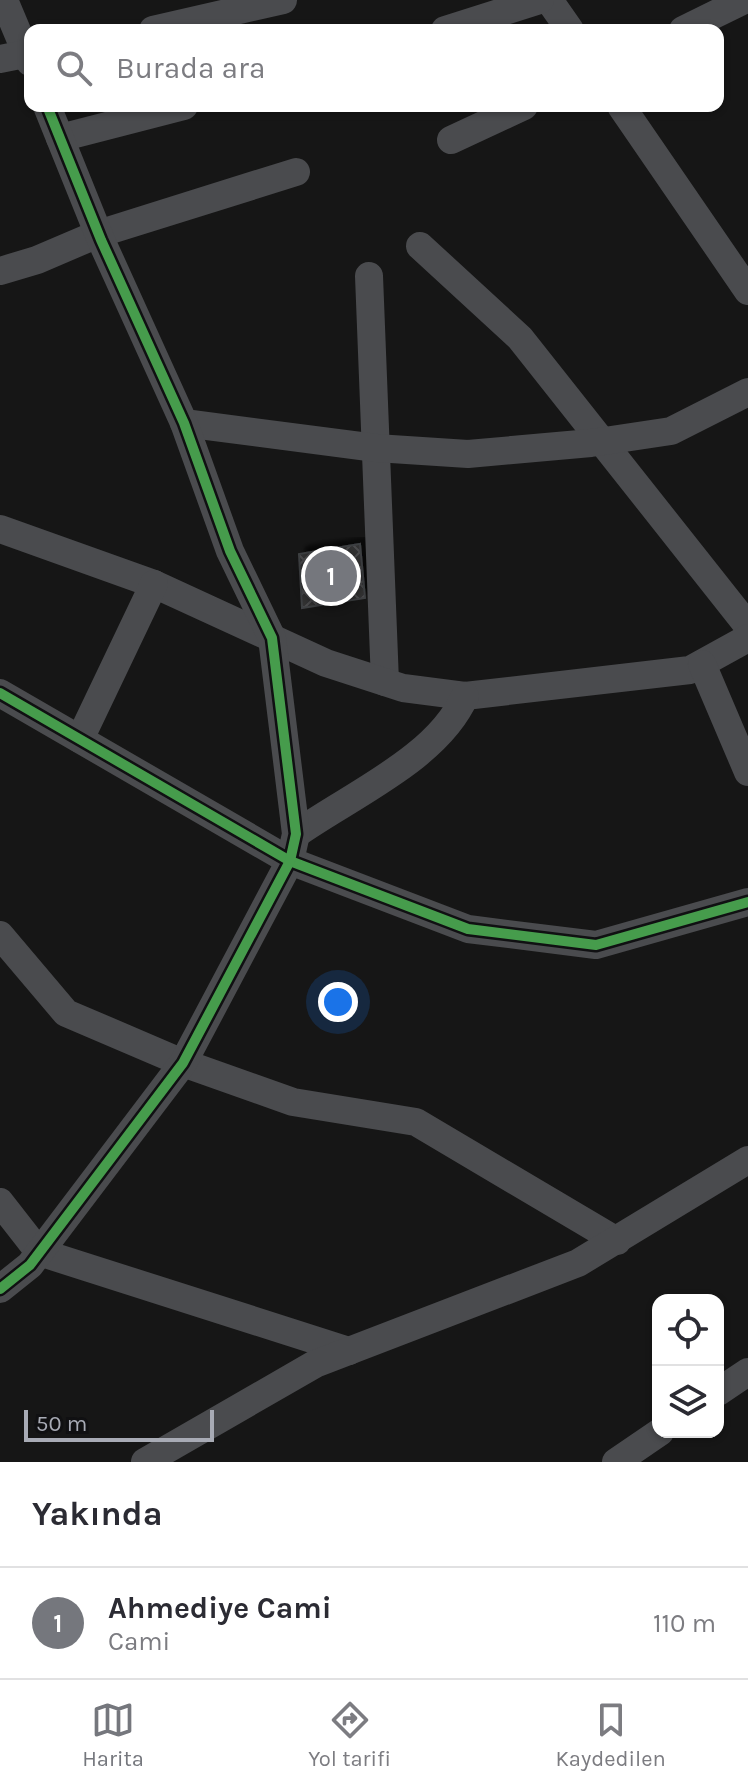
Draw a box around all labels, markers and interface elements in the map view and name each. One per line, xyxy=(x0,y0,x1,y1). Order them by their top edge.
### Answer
search box xyxy=(24,24,724,112)
icon: search xyxy=(52,46,96,90)
text: Burada ara xyxy=(116,50,265,86)
pin: 1 xyxy=(305,546,357,606)
your location xyxy=(318,982,358,1022)
map controls xyxy=(652,1294,724,1438)
button: locate xyxy=(652,1294,724,1366)
button: layers xyxy=(652,1366,724,1438)
scale bar xyxy=(24,1406,214,1442)
text: 50 m xyxy=(36,1411,87,1437)
text: Yakında xyxy=(32,1494,163,1534)
text: Ahmediye Cami xyxy=(108,1590,332,1626)
text: 1 xyxy=(53,1608,63,1639)
text: 110 m xyxy=(653,1608,716,1639)
text: Cami xyxy=(108,1626,170,1657)
tab: Harita xyxy=(82,1698,144,1772)
tab: Yol tarifi xyxy=(308,1698,391,1772)
tab: Kaydedilen xyxy=(555,1698,666,1772)

